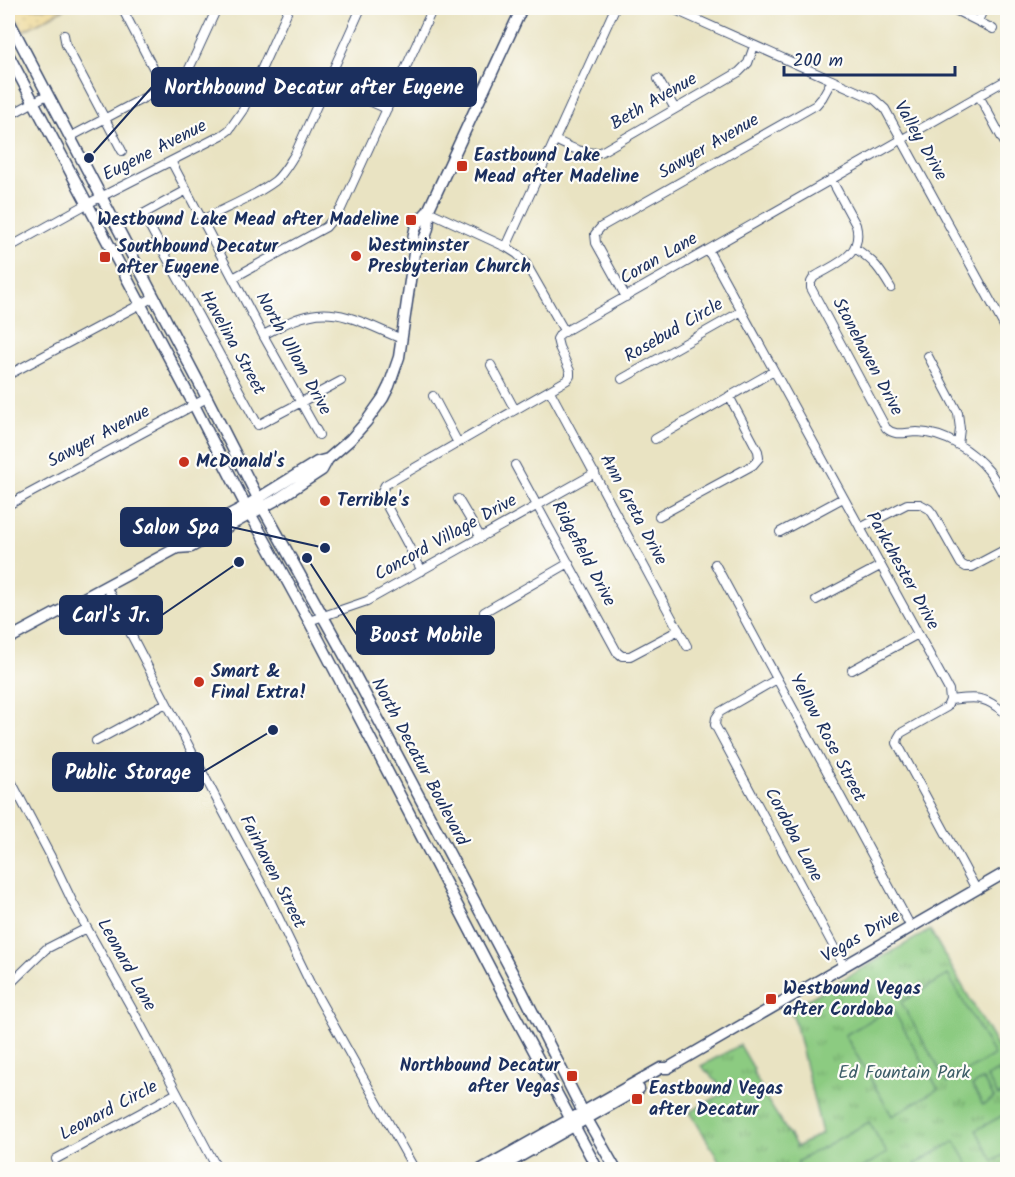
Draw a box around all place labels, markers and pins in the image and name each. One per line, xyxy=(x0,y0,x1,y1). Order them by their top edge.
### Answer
callout: Northbound Decatur after Eugene xyxy=(152,68,476,106)
place label: Eastbound Lake Mead after Madeline xyxy=(474,142,639,192)
marker: Eastbound Lake Mead after Madeline xyxy=(455,159,469,173)
place label: Westbound Lake Mead after Madeline xyxy=(97,206,399,235)
marker: Westbound Lake Mead after Madeline xyxy=(404,213,418,227)
place label: Westminster Presbyterian Church xyxy=(368,232,531,282)
place label: Southbound Decatur after Eugene xyxy=(117,233,280,283)
marker: Westminster Presbyterian Church xyxy=(349,249,363,263)
marker: Southbound Decatur after Eugene xyxy=(98,250,112,264)
place label: McDonald's xyxy=(196,448,285,477)
marker: McDonald's xyxy=(177,455,191,469)
place label: Terrible's xyxy=(337,487,410,516)
marker: Terrible's xyxy=(318,494,332,508)
callout: Salon Spa xyxy=(121,508,231,546)
callout: Carl's Jr. xyxy=(60,596,162,634)
callout: Boost Mobile xyxy=(357,616,494,654)
place label: Smart & Final Extra! xyxy=(211,658,307,708)
marker: Smart & Final Extra! xyxy=(192,675,206,689)
callout: Public Storage xyxy=(53,753,203,791)
place label: Westbound Vegas after Cordoba xyxy=(783,975,921,1025)
marker: Westbound Vegas after Cordoba xyxy=(764,992,778,1006)
place label: Northbound Decatur after Vegas xyxy=(400,1052,561,1102)
marker: Northbound Decatur after Vegas xyxy=(565,1069,579,1083)
place label: Eastbound Vegas after Decatur xyxy=(649,1075,784,1125)
marker: Eastbound Vegas after Decatur xyxy=(630,1092,644,1106)

